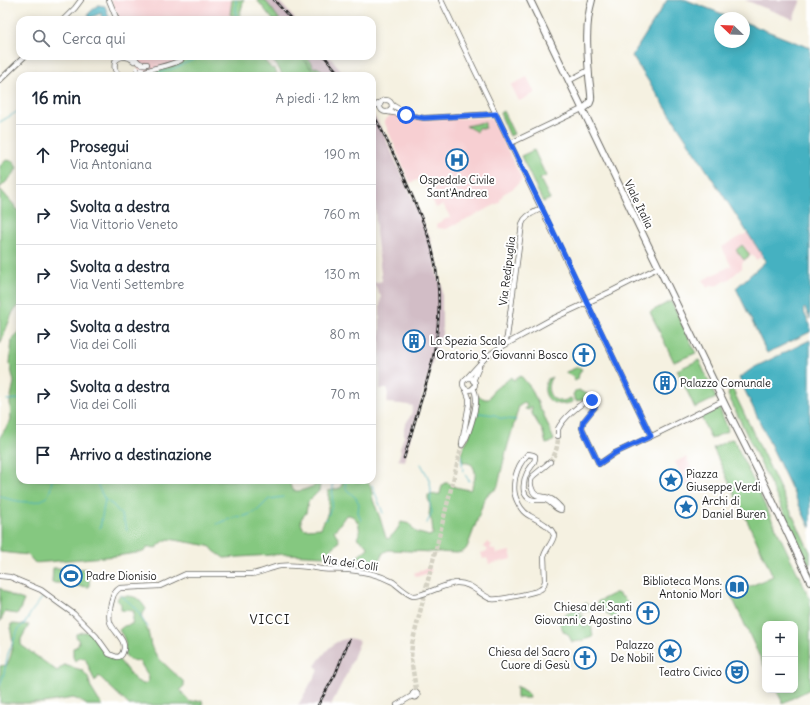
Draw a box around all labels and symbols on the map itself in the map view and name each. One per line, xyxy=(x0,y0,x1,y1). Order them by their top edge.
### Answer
north arrow xyxy=(714,12,750,48)
route start xyxy=(397,106,415,124)
hospital icon: Ospedale Civile Sant'Andrea xyxy=(444,147,470,173)
place label: Ospedale Civile Sant'Andrea xyxy=(419,173,495,200)
street label: Viale Italia xyxy=(621,177,657,231)
street label: Via Redipuglia xyxy=(496,235,518,307)
building icon: La Spezia Scalo xyxy=(401,328,427,354)
place label: La Spezia Scalo xyxy=(430,334,506,348)
church icon: Oratorio S. Giovanni Bosco xyxy=(571,342,597,368)
place label: Oratorio S. Giovanni Bosco xyxy=(436,348,568,362)
building icon: Palazzo Comunale xyxy=(652,370,678,396)
place label: Palazzo Comunale xyxy=(680,376,771,390)
route end xyxy=(583,391,601,409)
place icon: Piazza Giuseppe Verdi xyxy=(658,467,684,493)
place label: Piazza Giuseppe Verdi xyxy=(686,467,761,494)
place icon: Archi di Daniel Buren xyxy=(673,494,699,520)
place label: Archi di Daniel Buren xyxy=(702,494,766,521)
street label: Via dei Colli xyxy=(321,552,379,574)
sports icon: Padre Dionisio xyxy=(58,563,84,589)
place label: Padre Dionisio xyxy=(86,569,157,583)
place label: Biblioteca Mons. Antonio Mori xyxy=(643,574,722,601)
library icon: Biblioteca Mons. Antonio Mori xyxy=(724,574,750,600)
place label: Chiesa dei Santi Giovanni e Agostino xyxy=(534,600,632,627)
church icon: Chiesa dei Santi Giovanni e Agostino xyxy=(635,600,661,626)
district label: VICCI xyxy=(249,611,291,628)
place label: Palazzo De Nobili xyxy=(611,638,654,665)
place icon: Palazzo De Nobili xyxy=(657,638,683,664)
place label: Chiesa del Sacro Cuore di Gesù xyxy=(488,645,571,672)
church icon: Chiesa del Sacro Cuore di Gesù xyxy=(572,645,598,671)
theatre icon: Teatro Civico xyxy=(724,659,750,685)
place label: Teatro Civico xyxy=(659,665,722,679)

